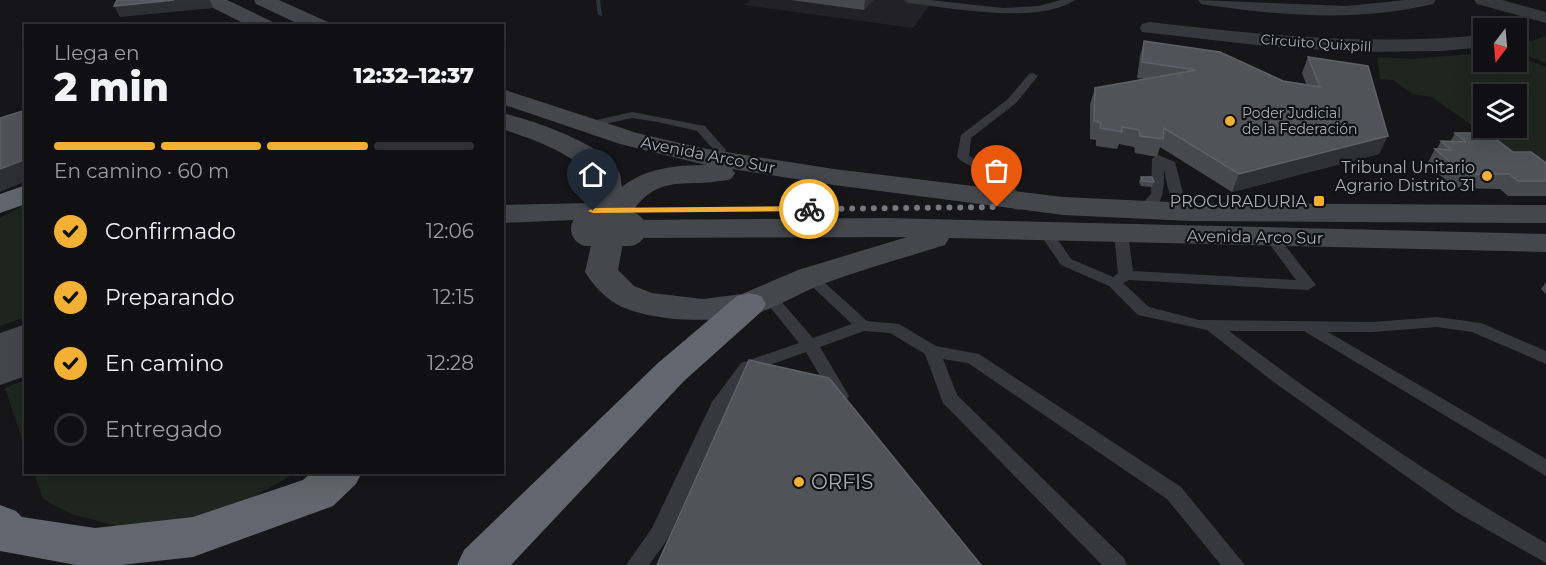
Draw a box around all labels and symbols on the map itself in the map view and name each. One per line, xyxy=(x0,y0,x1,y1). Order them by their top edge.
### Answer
north arrow xyxy=(1473,18,1527,72)
street label: Circuito Quixpill xyxy=(1260,30,1372,56)
place label: Poder Judicial de la Federación xyxy=(1242,104,1357,138)
marker: Poder Judicial de la Federación xyxy=(1223,114,1237,128)
street label: Avenida Arco Sur xyxy=(639,133,777,177)
pin xyxy=(971,145,1022,207)
pin xyxy=(567,149,618,211)
place label: Tribunal Unitario Agrario Distrito 31 xyxy=(1335,158,1475,195)
marker: Tribunal Unitario Agrario Distrito 31 xyxy=(1480,169,1494,183)
courier xyxy=(779,179,839,239)
place label: PROCURADURIA xyxy=(1170,192,1308,211)
marker: PROCURADURIA xyxy=(1312,194,1326,208)
street label: Avenida Arco Sur xyxy=(1187,226,1323,248)
place label: ORFIS xyxy=(811,470,873,494)
marker: ORFIS xyxy=(792,475,806,489)

